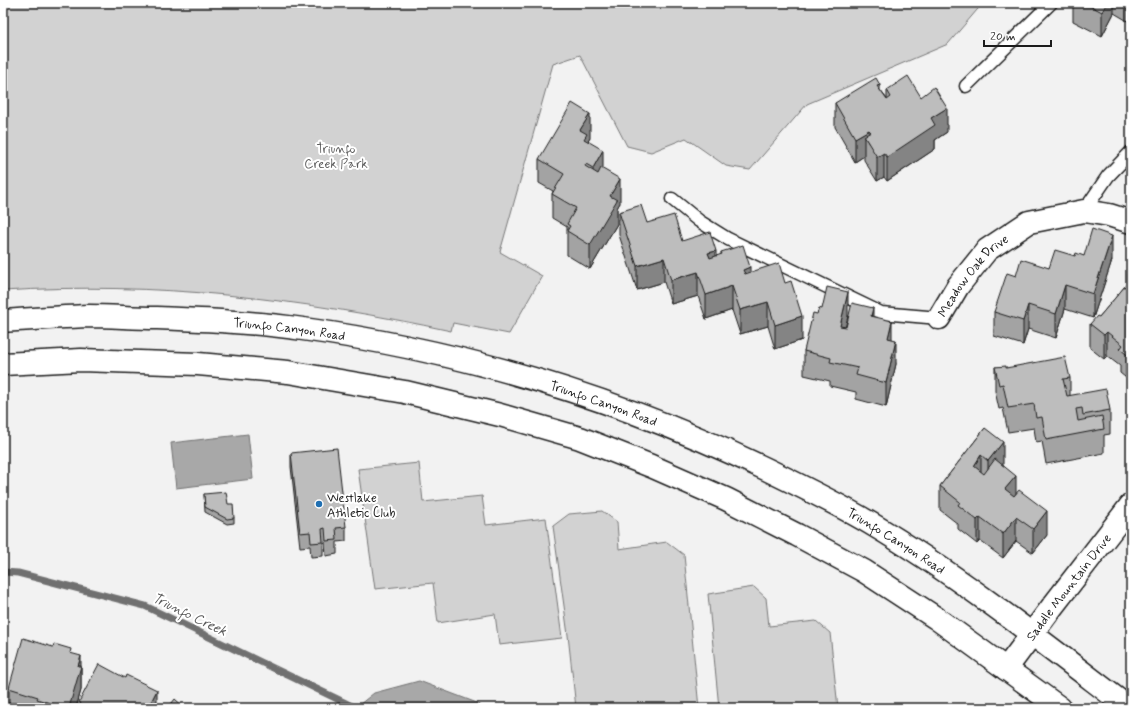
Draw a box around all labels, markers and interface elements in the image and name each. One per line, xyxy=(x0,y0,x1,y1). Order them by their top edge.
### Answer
scale bar xyxy=(984,22,1051,48)
text: 20 m xyxy=(990,29,1016,45)
park label: Triunfo Creek Park xyxy=(304,141,368,173)
street label: Meadow Oak Drive xyxy=(934,231,1012,321)
street label: Triunfo Canyon Road xyxy=(233,315,346,345)
street label: Triunfo Canyon Road xyxy=(548,378,660,431)
place label: Westlake Athletic Club xyxy=(327,490,395,522)
marker: Westlake Athletic Club xyxy=(314,499,324,509)
street label: Triunfo Canyon Road xyxy=(844,505,948,579)
street label: Saddle Mountain Drive xyxy=(1023,531,1116,645)
water label: Triunfo Creek xyxy=(149,589,230,642)

